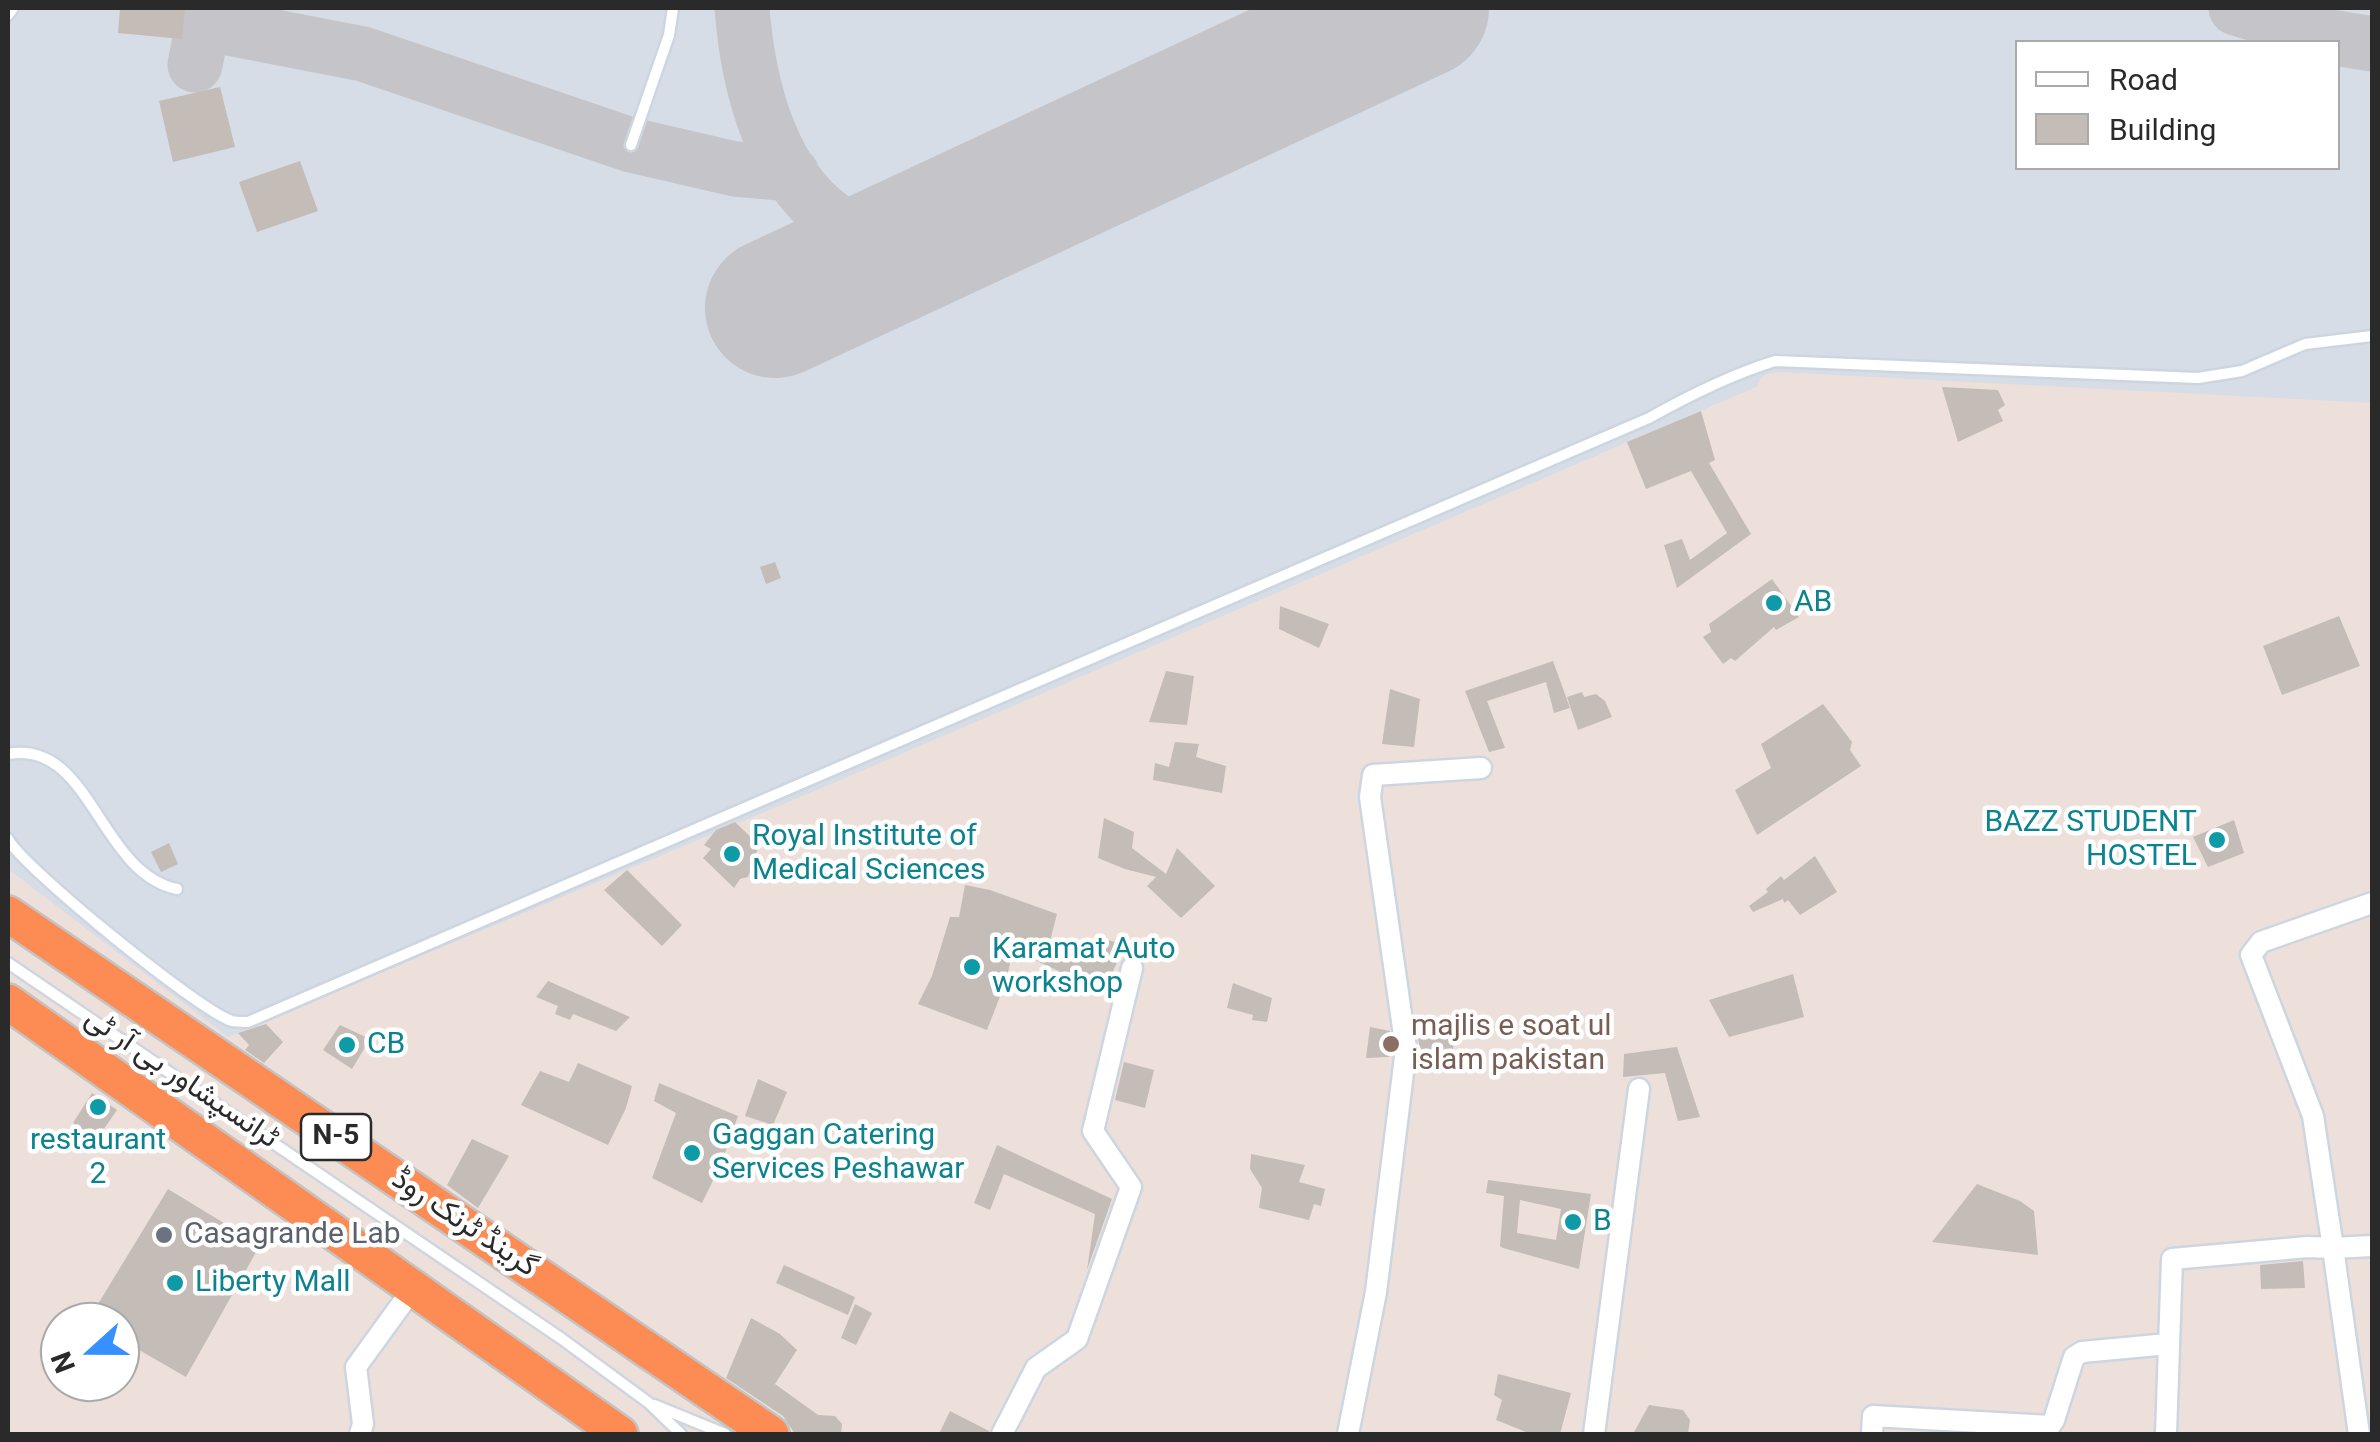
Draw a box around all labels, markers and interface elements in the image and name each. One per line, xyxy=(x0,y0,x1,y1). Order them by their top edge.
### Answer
legend xyxy=(2015,40,2340,170)
text: Road xyxy=(2109,62,2178,97)
text: Building xyxy=(2109,112,2216,147)
place label: AB xyxy=(1794,585,1832,621)
marker: AB xyxy=(1763,592,1785,614)
place label: BAZZ STUDENT HOSTEL xyxy=(1985,805,2197,876)
place label: Royal Institute of Medical Sciences xyxy=(752,819,985,890)
marker: BAZZ STUDENT HOSTEL xyxy=(2206,829,2228,851)
marker: Royal Institute of Medical Sciences xyxy=(721,843,743,865)
place label: Karamat Auto workshop xyxy=(992,932,1176,1002)
marker: Karamat Auto workshop xyxy=(961,956,983,978)
street label: ٹرانسپشاور بی آر ٹی xyxy=(77,1001,285,1157)
place label: majlis e soat ul islam pakistan xyxy=(1411,1009,1612,1080)
place label: CB xyxy=(367,1027,405,1063)
marker: majlis e soat ul islam pakistan xyxy=(1380,1033,1402,1055)
marker: CB xyxy=(336,1034,358,1056)
marker: restaurant 2 xyxy=(87,1096,109,1118)
road number: N-5 xyxy=(301,1114,371,1160)
place label: Gaggan Catering Services Peshawar xyxy=(712,1118,965,1188)
place label: restaurant 2 xyxy=(30,1123,166,1194)
marker: Gaggan Catering Services Peshawar xyxy=(681,1142,703,1164)
street label: گرینڈ ٹرنک روڈ xyxy=(384,1162,544,1286)
place label: B xyxy=(1593,1204,1612,1240)
marker: B xyxy=(1562,1211,1584,1233)
place label: Casagrande Lab xyxy=(184,1217,401,1253)
marker: Casagrande Lab xyxy=(153,1224,175,1246)
place label: Liberty Mall xyxy=(195,1265,351,1301)
marker: Liberty Mall xyxy=(164,1272,186,1294)
north arrow xyxy=(40,1302,140,1402)
text: N xyxy=(44,1347,82,1377)

